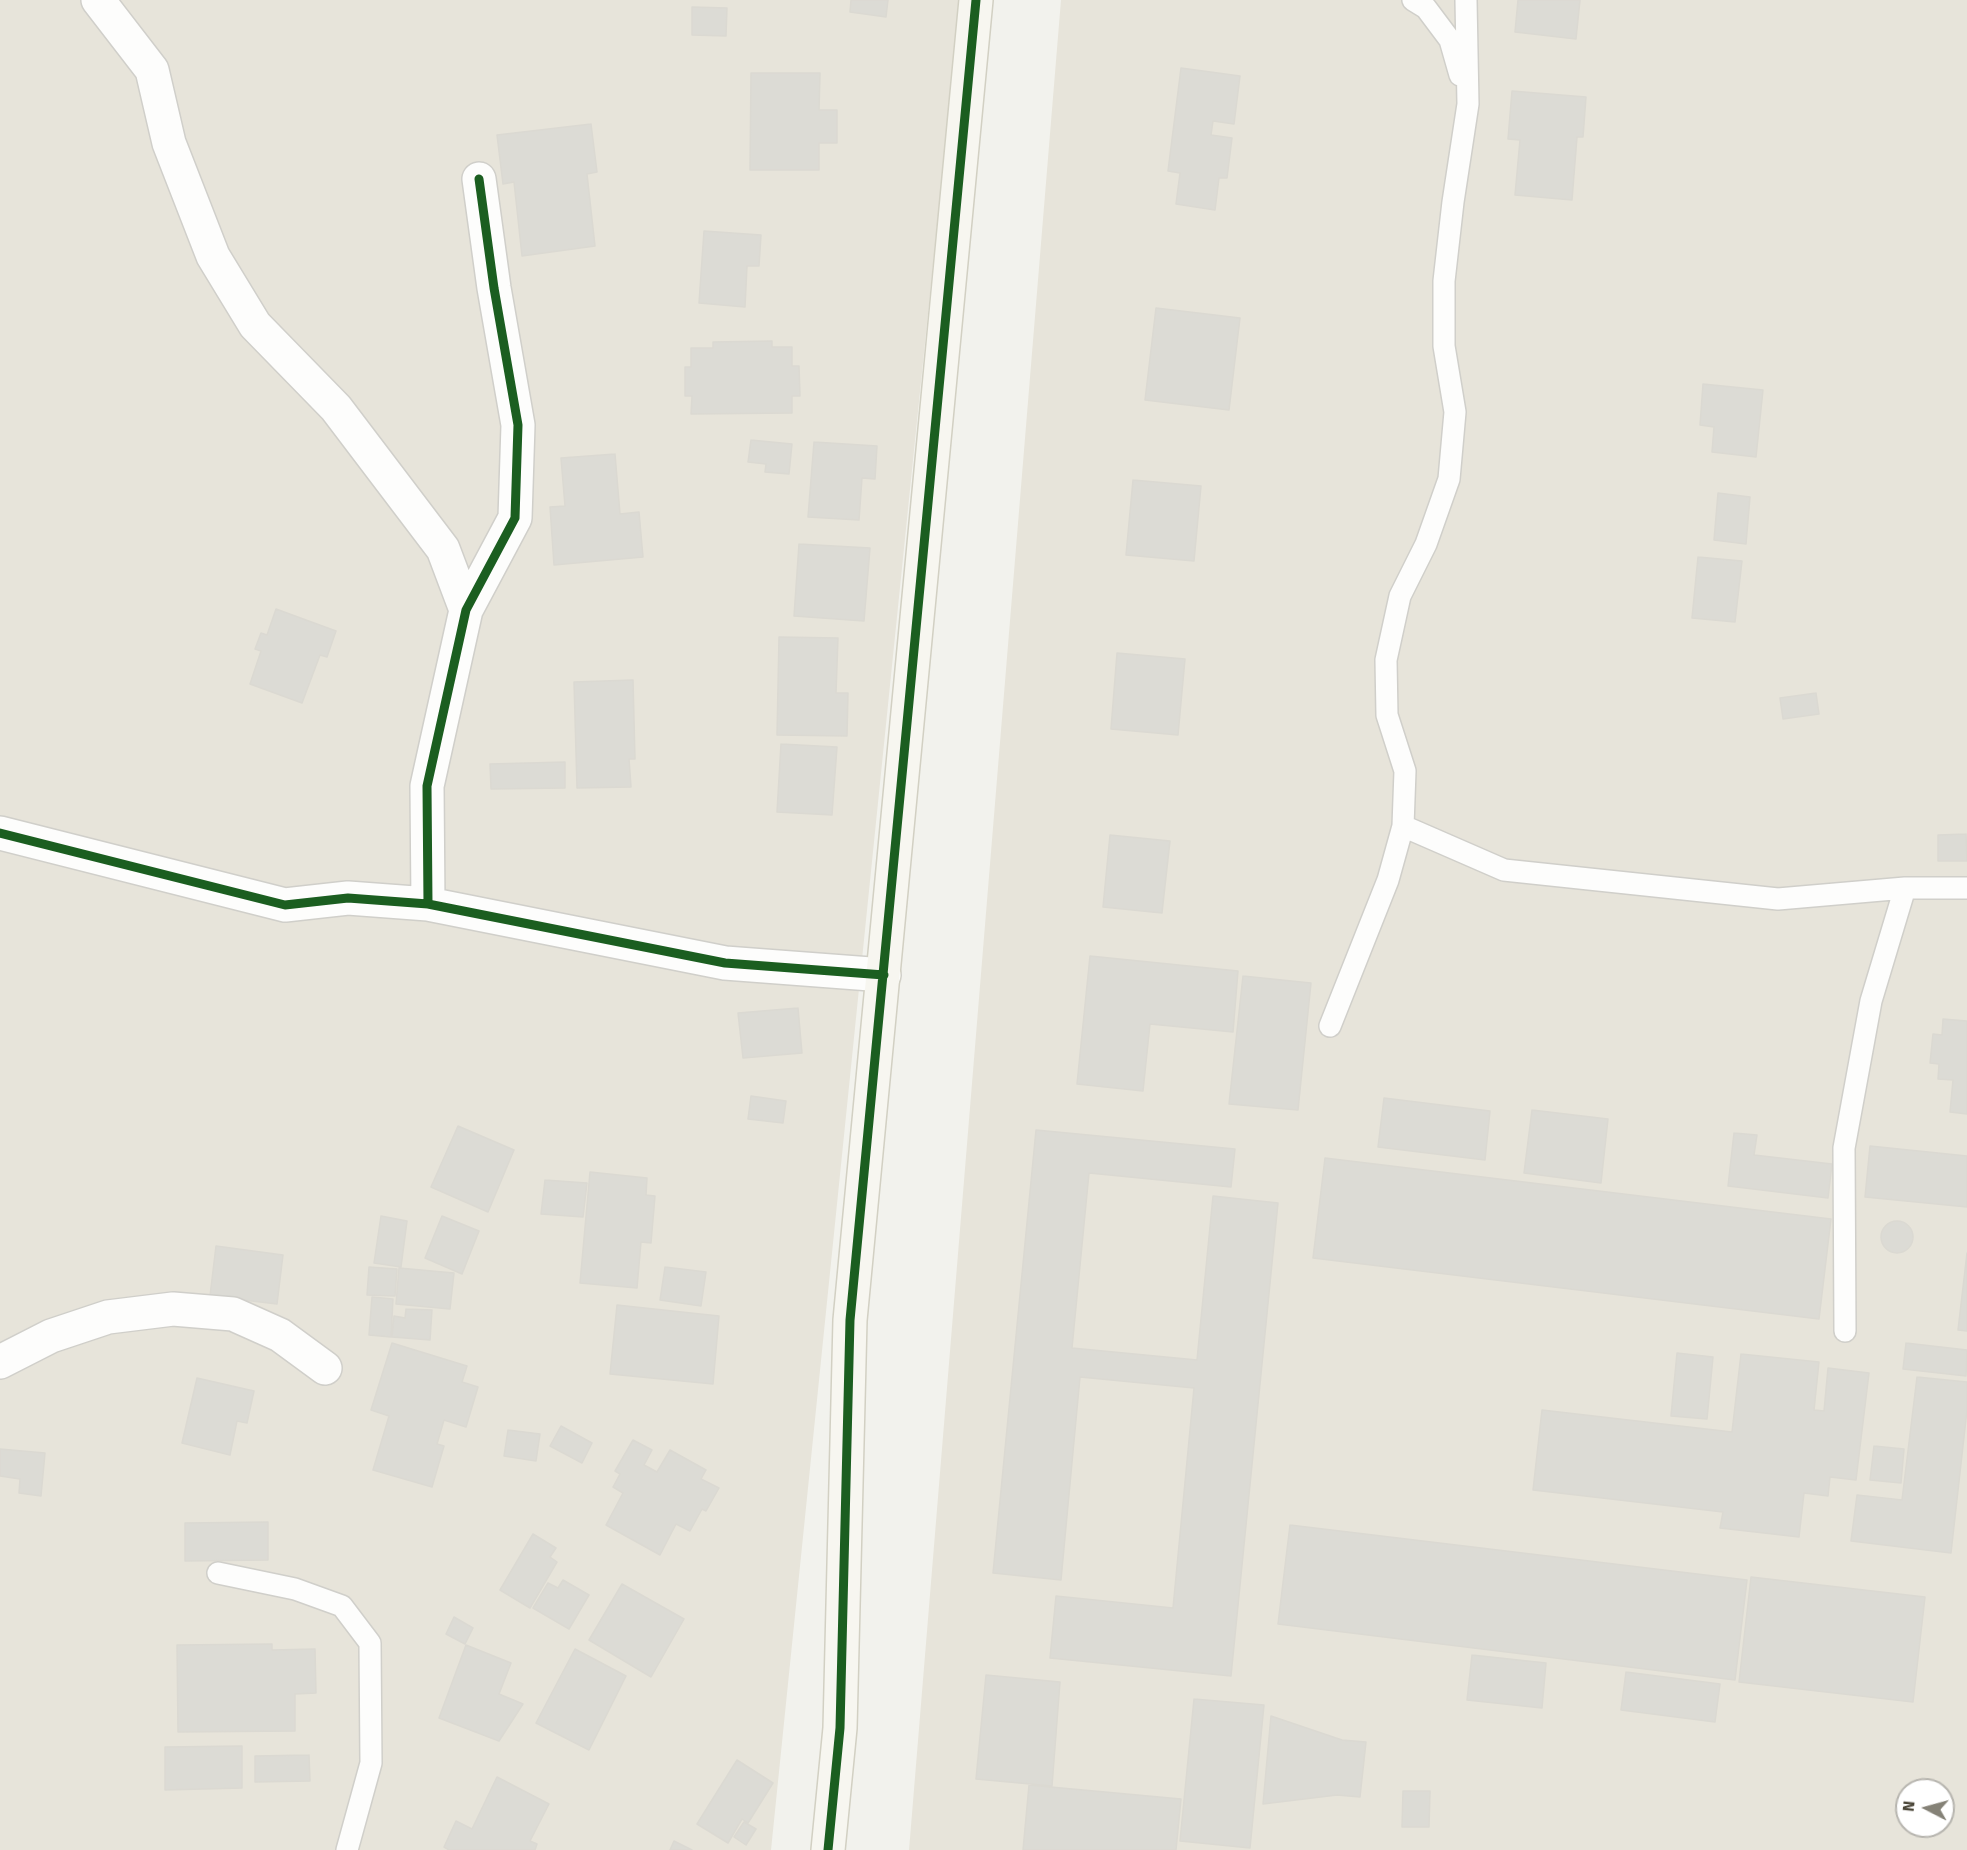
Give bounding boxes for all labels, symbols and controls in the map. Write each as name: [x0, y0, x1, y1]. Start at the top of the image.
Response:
north arrow: [1895, 1778, 1955, 1838]
text: N: [1899, 1800, 1919, 1813]

